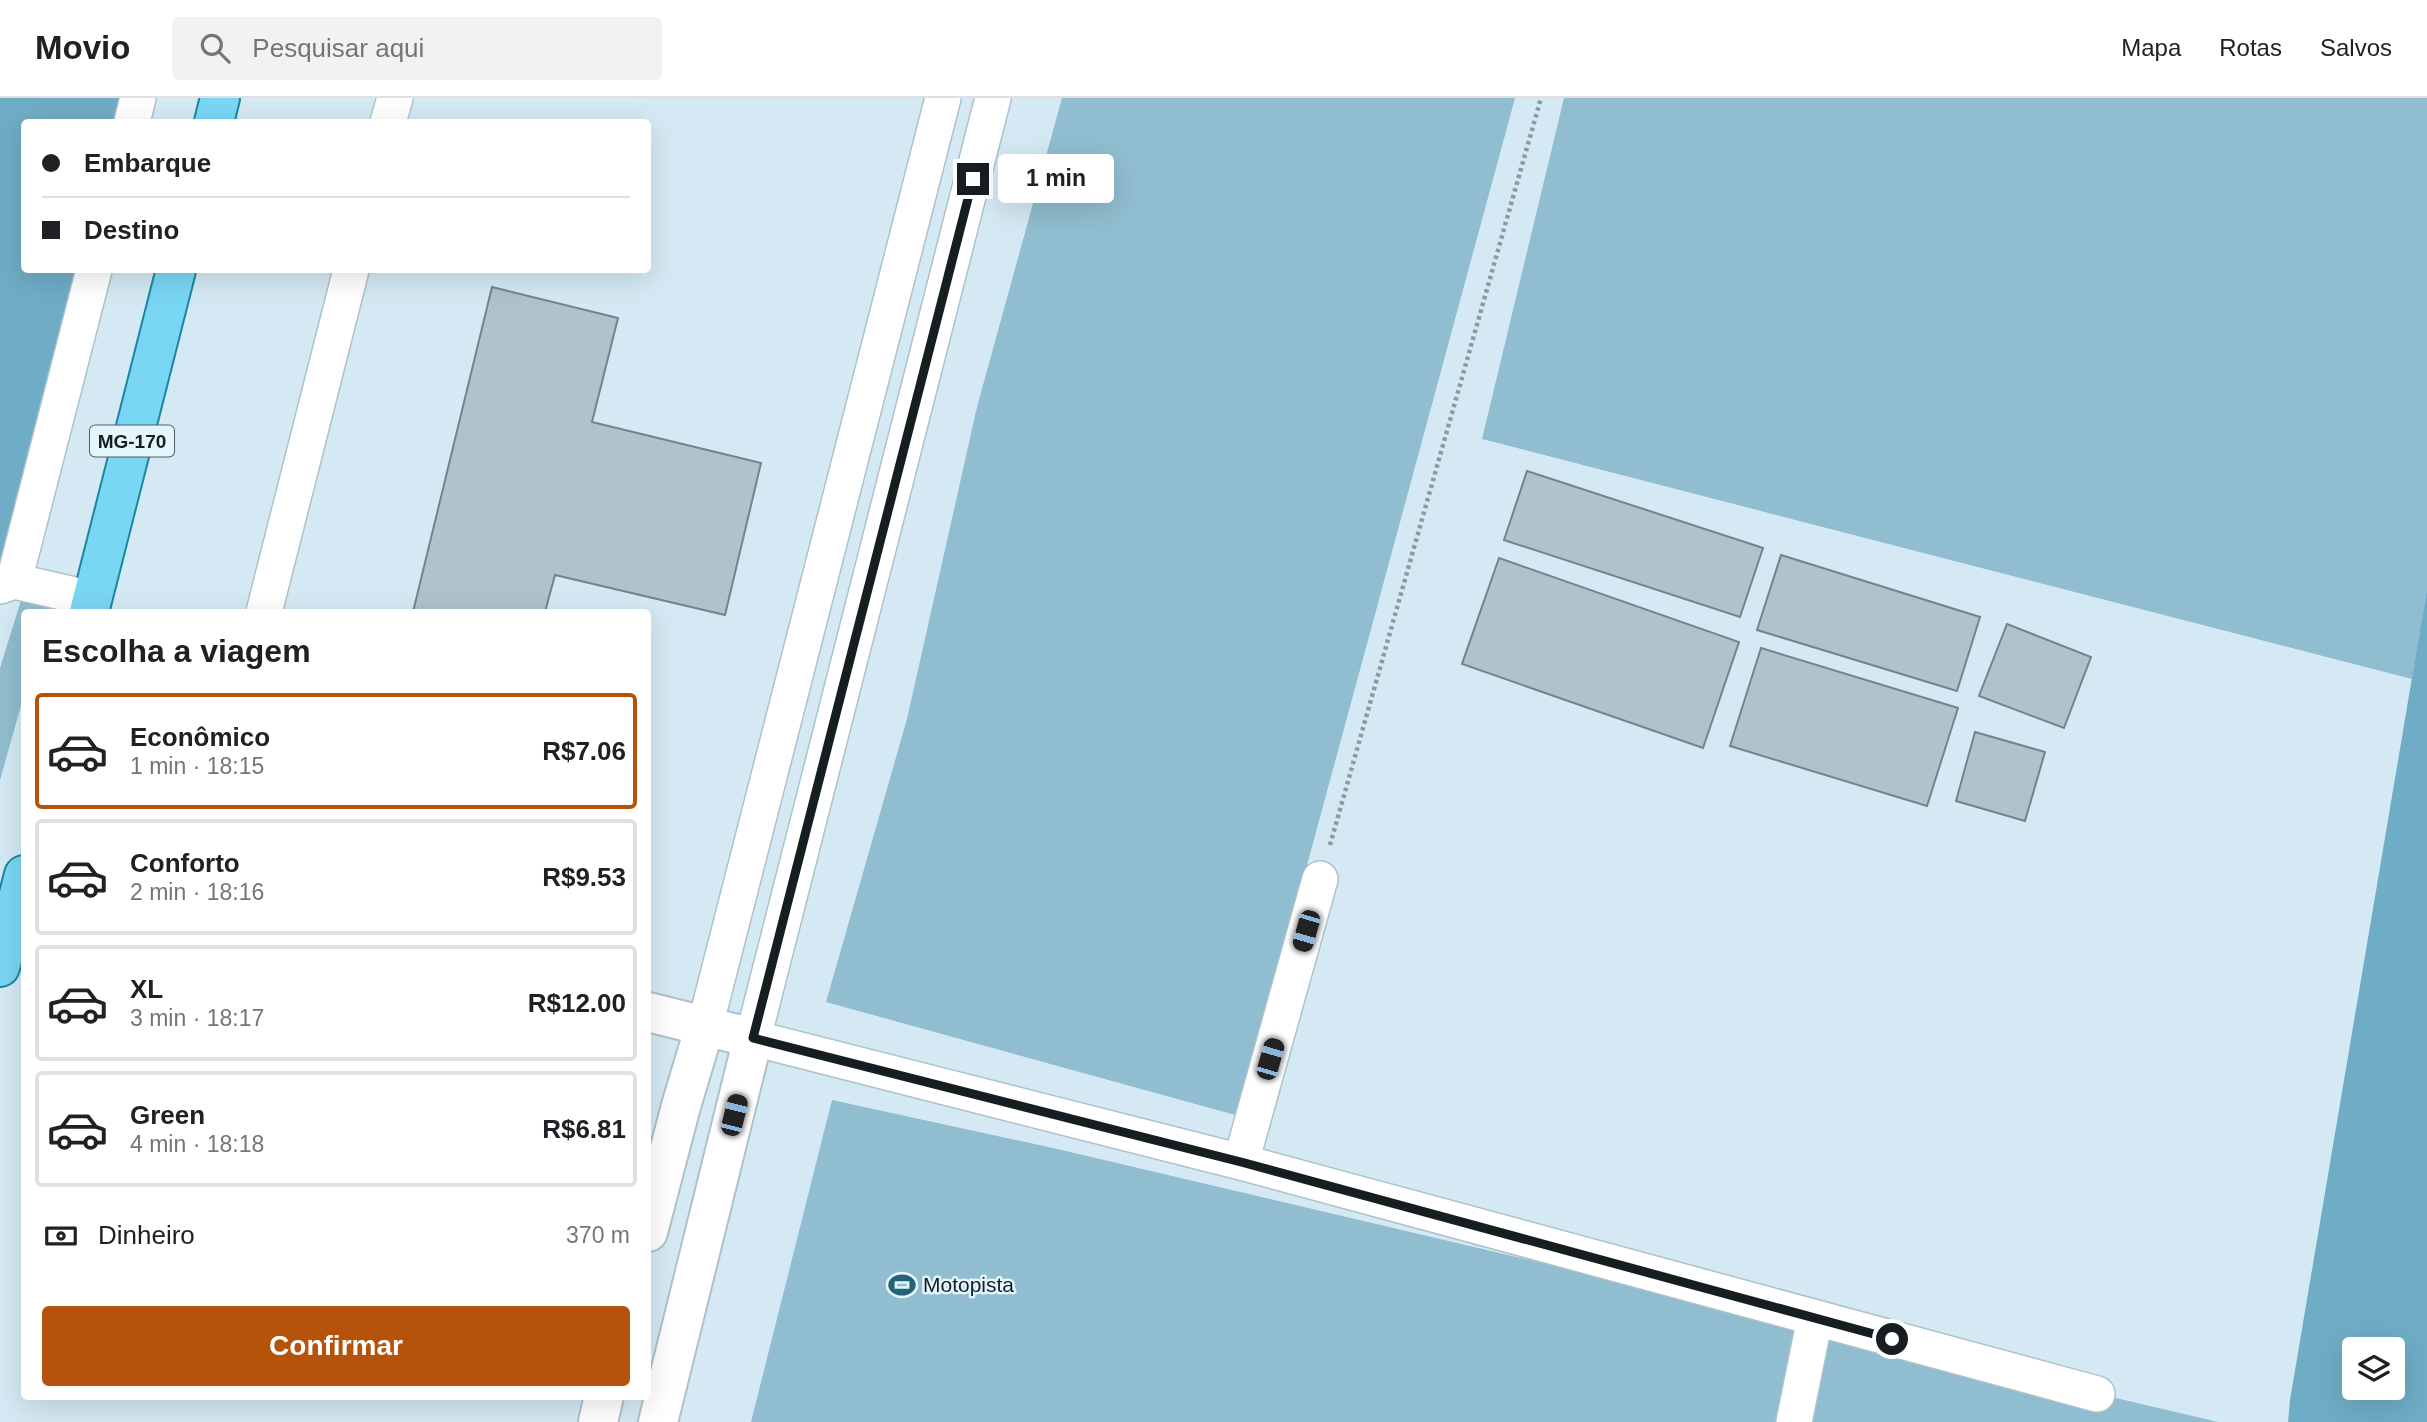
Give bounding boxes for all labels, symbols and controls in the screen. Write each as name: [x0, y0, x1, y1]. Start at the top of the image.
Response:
search box: [172, 17, 662, 80]
text: Movio: [35, 29, 130, 66]
icon: search: [196, 29, 234, 67]
text: Pesquisar aqui: [252, 33, 424, 63]
text: Mapa: [2121, 34, 2181, 61]
text: Rotas: [2219, 34, 2282, 61]
text: Salvos: [2320, 34, 2392, 61]
text: Embarque: [84, 148, 211, 178]
callout: 1 min: [998, 154, 1113, 204]
route end: [957, 163, 989, 195]
text: 1 min: [1026, 165, 1086, 191]
text: Destino: [84, 215, 179, 245]
road number: MG-170: [90, 426, 174, 456]
text: Escolha a viagem: [42, 633, 311, 669]
icon: car: [46, 720, 109, 783]
text: Econômico: [130, 722, 270, 752]
text: R$7.06: [542, 736, 626, 766]
text: 1 min · 18:15: [130, 753, 264, 779]
icon: car: [46, 846, 109, 909]
text: Conforto: [130, 848, 240, 878]
text: R$9.53: [542, 862, 626, 892]
text: 2 min · 18:16: [130, 879, 264, 905]
car: [1291, 908, 1322, 954]
icon: car: [46, 972, 109, 1035]
text: XL: [130, 974, 163, 1004]
text: R$12.00: [528, 988, 626, 1018]
text: 3 min · 18:17: [130, 1005, 264, 1031]
car: [1255, 1036, 1286, 1082]
car: [719, 1092, 750, 1138]
icon: car: [46, 1098, 109, 1161]
text: Green: [130, 1100, 205, 1130]
text: R$6.81: [542, 1114, 626, 1144]
text: 4 min · 18:18: [130, 1131, 264, 1157]
icon: cash: [42, 1217, 80, 1255]
text: Dinheiro: [98, 1220, 195, 1250]
text: 370 m: [566, 1222, 630, 1248]
sports icon: Motopista: [887, 1270, 917, 1300]
place label: Motopista: [923, 1273, 1014, 1296]
button: Confirmar: [42, 1306, 630, 1386]
route start: [1876, 1323, 1908, 1355]
map controls: [2342, 1337, 2405, 1400]
button: layers: [2342, 1337, 2405, 1400]

